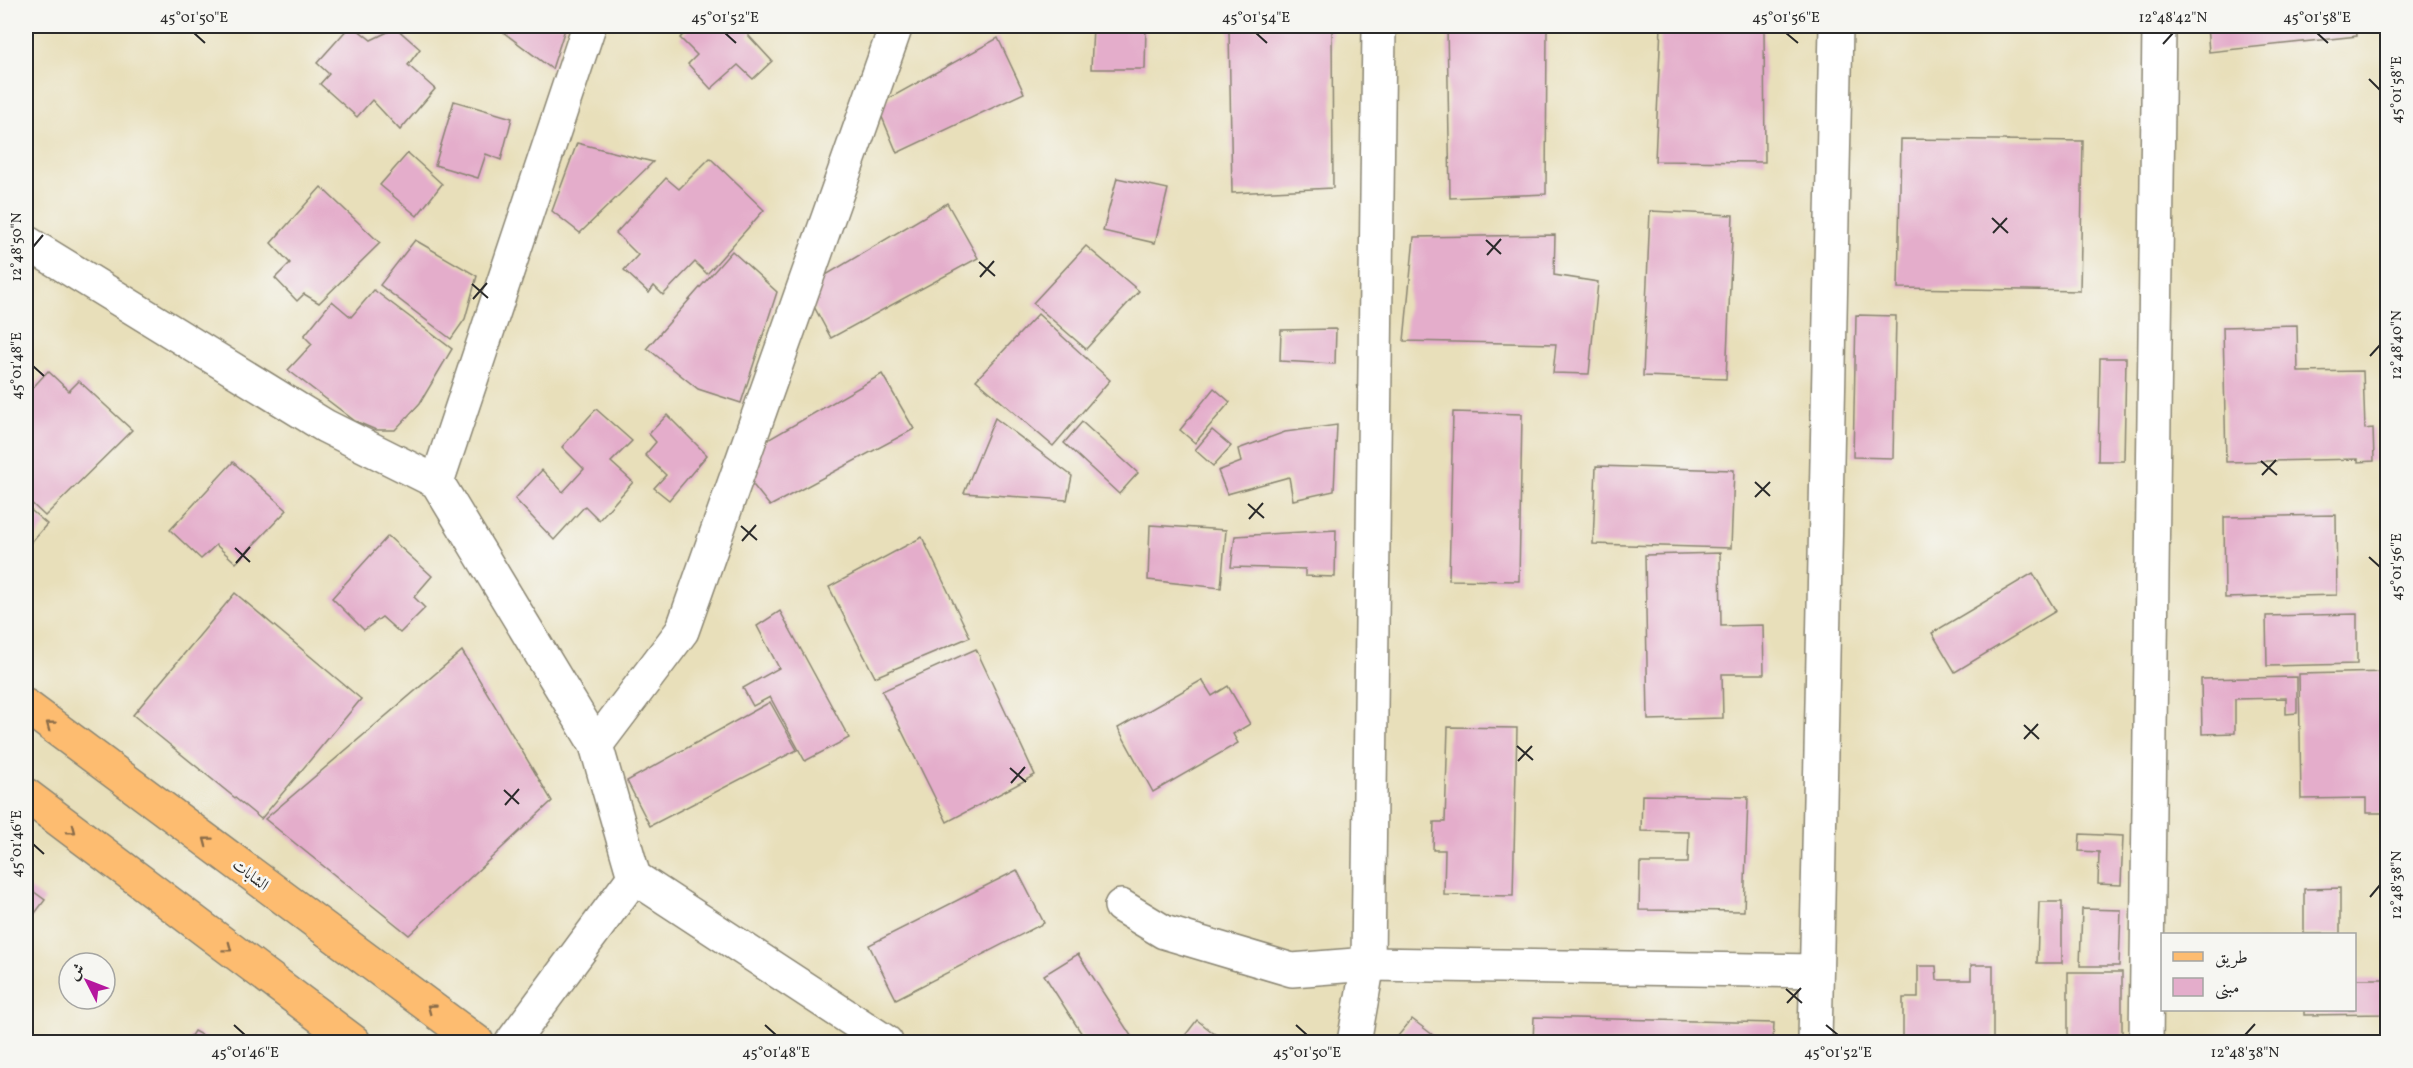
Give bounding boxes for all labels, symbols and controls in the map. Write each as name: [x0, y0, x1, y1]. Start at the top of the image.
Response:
text: 45°01'50"E: [160, 8, 228, 29]
text: 45°01'52"E: [691, 8, 759, 29]
text: 45°01'54"E: [1222, 8, 1290, 29]
text: 45°01'56"E: [1752, 8, 1820, 29]
text: 12°48'42"N: [2138, 8, 2208, 29]
text: 45°01'58"E: [2283, 8, 2351, 29]
text: 45°01'58"E: [2387, 56, 2408, 124]
text: 12°48'50"N: [7, 212, 28, 282]
text: 12°48'40"N: [2387, 310, 2408, 380]
text: 45°01'48"E: [7, 332, 28, 400]
text: 45°01'56"E: [2387, 533, 2408, 601]
one-way arrow: [46, 721, 57, 732]
text: 45°01'46"E: [7, 810, 28, 878]
one-way arrow: [66, 823, 77, 834]
one-way arrow: [202, 837, 213, 848]
text: 12°48'38"N: [2387, 851, 2408, 919]
street label: الشابات: [227, 855, 273, 897]
legend: [2161, 933, 2356, 1011]
one-way arrow: [221, 940, 232, 951]
text: طريق: [2215, 946, 2248, 971]
north arrow: [57, 951, 117, 1011]
text: ش: [64, 959, 91, 986]
text: مبنى: [2215, 976, 2240, 1001]
one-way arrow: [426, 1004, 437, 1015]
text: 45°01'46"E: [211, 1043, 279, 1064]
text: 45°01'48"E: [742, 1043, 810, 1064]
text: 45°01'50"E: [1273, 1043, 1341, 1064]
text: 45°01'52"E: [1804, 1043, 1872, 1064]
text: 12°48'38"N: [2211, 1043, 2279, 1064]

